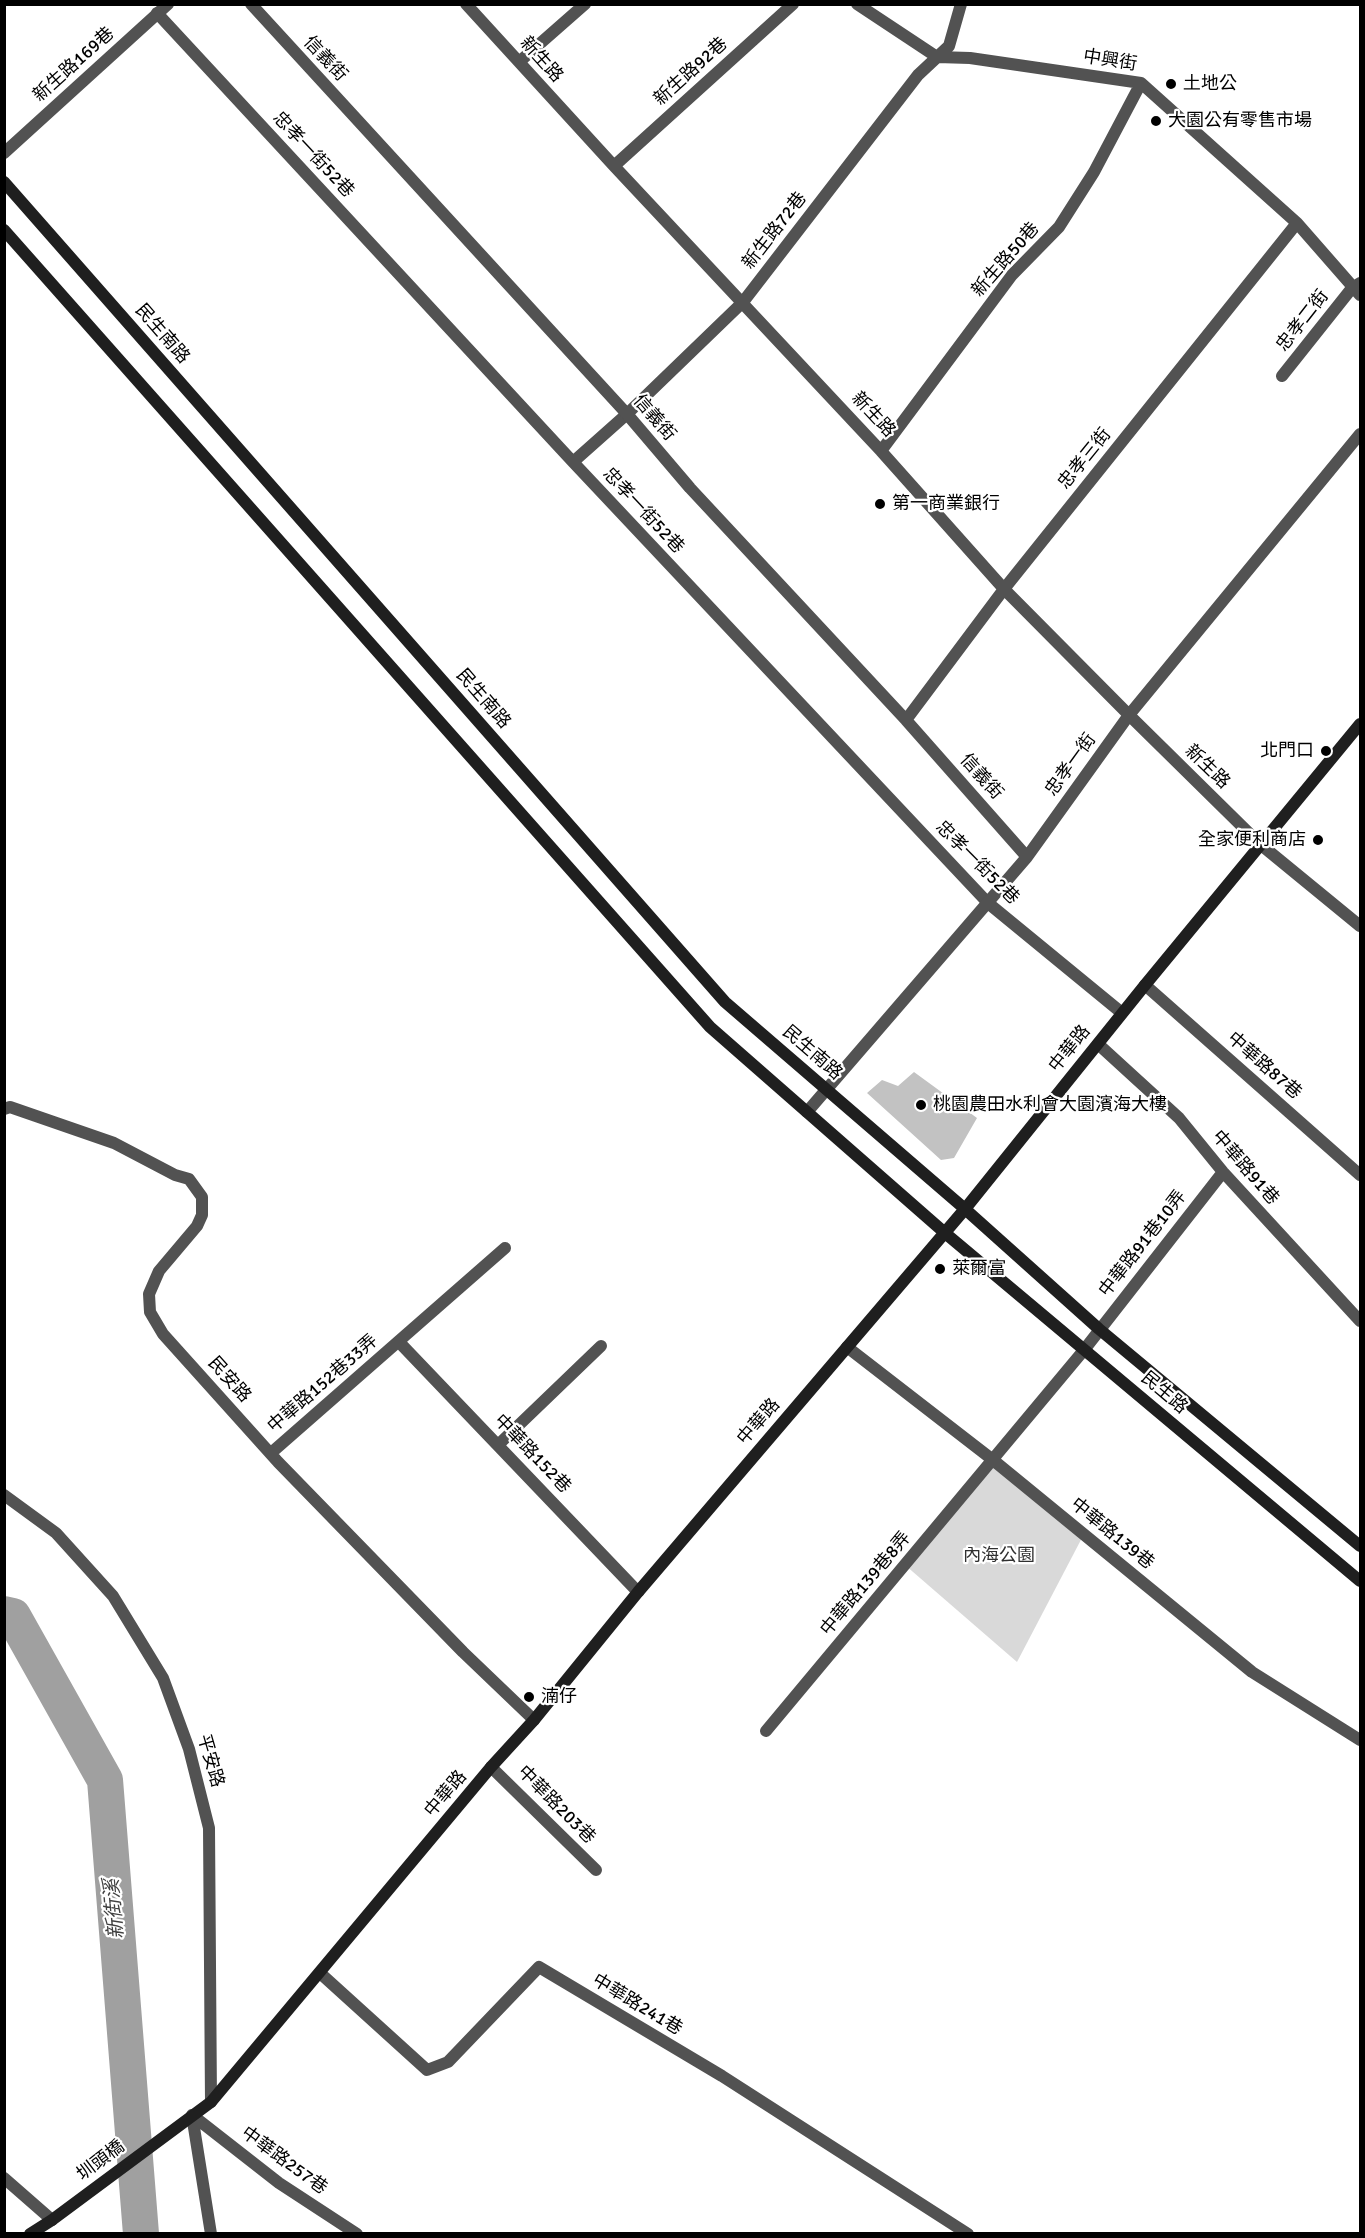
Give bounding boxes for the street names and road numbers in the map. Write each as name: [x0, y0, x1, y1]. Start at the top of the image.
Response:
street label: 新生路169巷: [29, 23, 119, 107]
street label: 信義街: [299, 32, 351, 86]
street label: 新生路: [515, 33, 567, 87]
street label: 新生路92巷: [650, 33, 732, 111]
street label: 中興街: [1082, 46, 1138, 76]
street label: 忠孝一街52巷: [268, 108, 358, 202]
street label: 新生路72巷: [738, 188, 812, 274]
street label: 新生路50巷: [968, 218, 1044, 302]
street label: 忠孝二街: [1272, 286, 1334, 356]
street label: 民生南路: [130, 300, 194, 368]
street label: 新生路: [847, 388, 899, 442]
street label: 信義街: [628, 391, 680, 445]
street label: 忠孝三街: [1054, 424, 1116, 494]
street label: 忠孝一街52巷: [598, 464, 688, 558]
street label: 民生南路: [451, 665, 515, 733]
street label: 忠孝一街: [1041, 730, 1101, 800]
street label: 新生路: [1180, 740, 1234, 794]
street label: 信義街: [955, 750, 1007, 804]
street label: 忠孝一街52巷: [931, 817, 1023, 909]
street label: 民生南路: [778, 1021, 846, 1085]
street label: 中華路: [1045, 1021, 1095, 1077]
street label: 中華路87巷: [1222, 1028, 1306, 1104]
street label: 中華路91巷: [1207, 1126, 1283, 1210]
street label: 中華路91巷10弄: [1095, 1187, 1191, 1301]
street label: 中華路152巷33弄: [264, 1330, 382, 1438]
street label: 民安路: [203, 1353, 255, 1407]
street label: 民生路: [1136, 1367, 1192, 1419]
street label: 中華路: [733, 1395, 785, 1449]
street label: 中華路152巷: [489, 1410, 575, 1498]
street label: 中華路139巷: [1066, 1494, 1158, 1574]
street label: 中華路139巷8弄: [816, 1528, 916, 1640]
street label: 平安路: [192, 1732, 228, 1790]
street label: 中華路203巷: [513, 1762, 599, 1848]
street label: 中華路: [420, 1766, 472, 1822]
street label: 中華路241巷: [588, 1970, 686, 2040]
street label: 中華路257巷: [237, 2123, 331, 2199]
street label: 圳頭橋: [73, 2136, 129, 2186]

